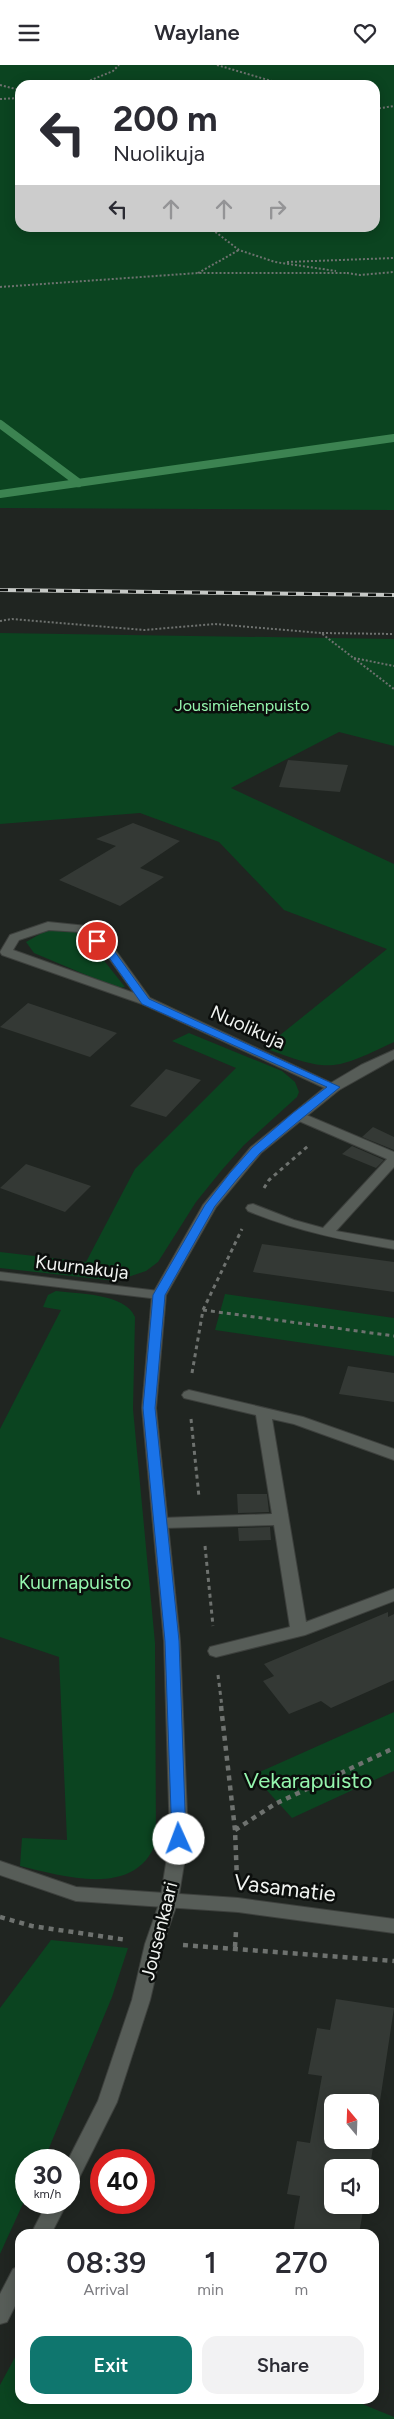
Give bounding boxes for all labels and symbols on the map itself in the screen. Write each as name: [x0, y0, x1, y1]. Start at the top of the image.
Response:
park label: Jousimiehenpuisto: [174, 696, 310, 715]
pin: [76, 920, 118, 962]
street label: Nuolikuja: [207, 1000, 289, 1054]
street label: Kuurnakuja: [34, 1250, 130, 1284]
park label: Kuurnapuisto: [19, 1571, 131, 1594]
park label: Vekarapuisto: [244, 1767, 372, 1794]
position arrow: [152, 1812, 204, 1864]
street label: Vasamatie: [233, 1868, 337, 1908]
street label: Jousenkaari: [136, 1879, 182, 1983]
north arrow: [324, 2094, 379, 2149]
speed limit sign: 40: [90, 2149, 155, 2214]

